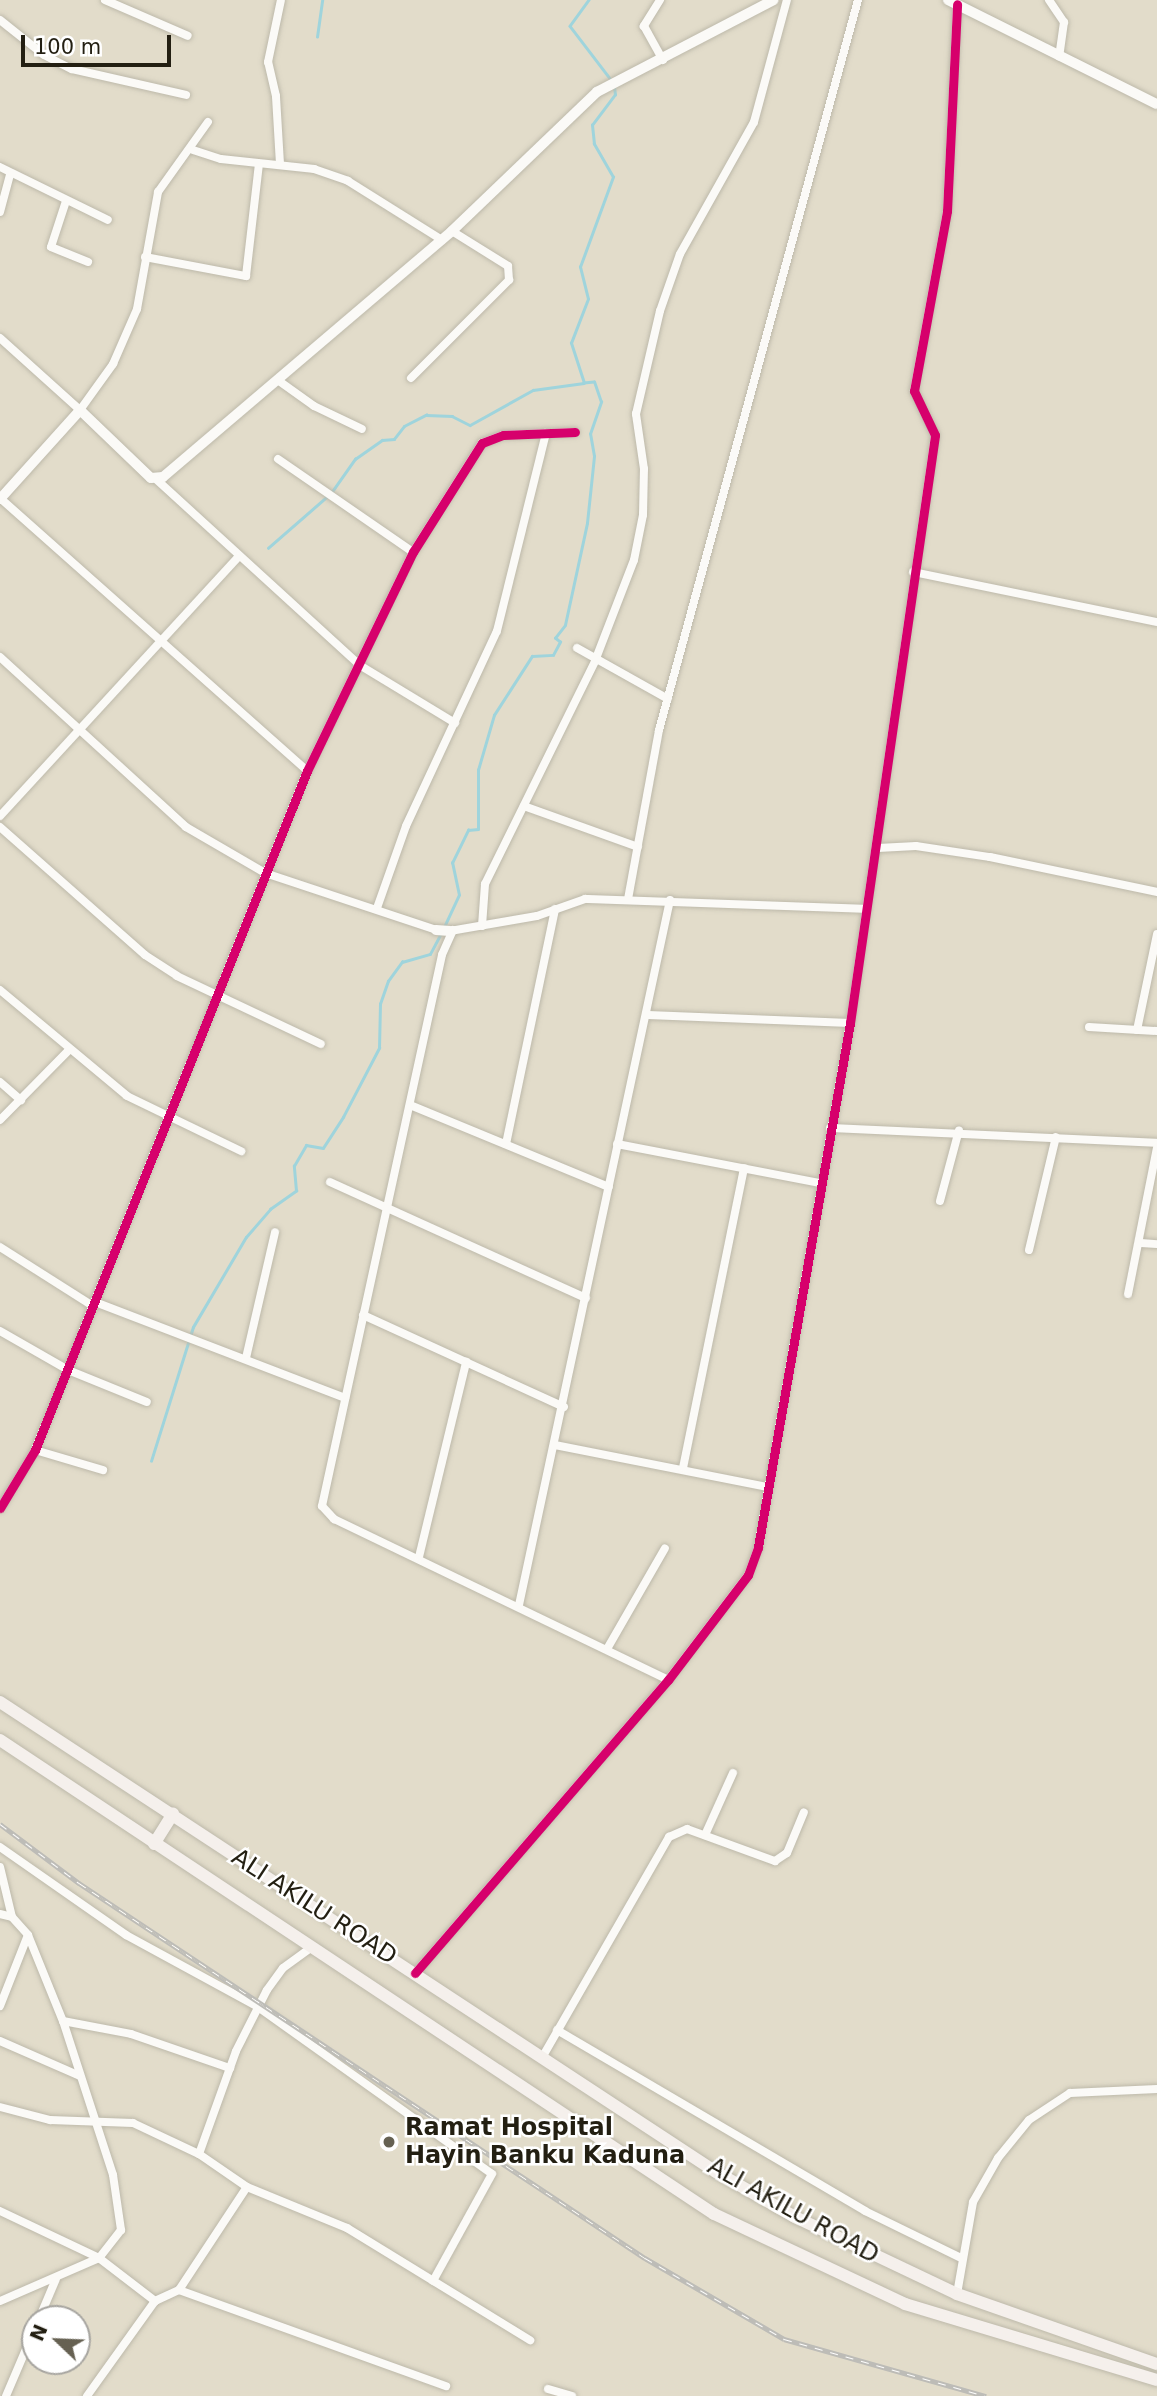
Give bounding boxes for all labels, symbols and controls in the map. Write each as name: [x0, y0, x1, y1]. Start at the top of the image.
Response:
scale bar: [24, 21, 175, 65]
text: 100 m: [34, 35, 101, 59]
street label: ALI AKILU ROAD: [226, 1843, 402, 1971]
place label: Ramat Hospital Hayin Banku Kaduna: [405, 2114, 685, 2170]
marker: Ramat Hospital Hayin Banku Kaduna: [379, 2132, 399, 2152]
street label: ALI AKILU ROAD: [702, 2152, 884, 2270]
north arrow: [21, 2305, 91, 2375]
text: N: [25, 2321, 52, 2344]

